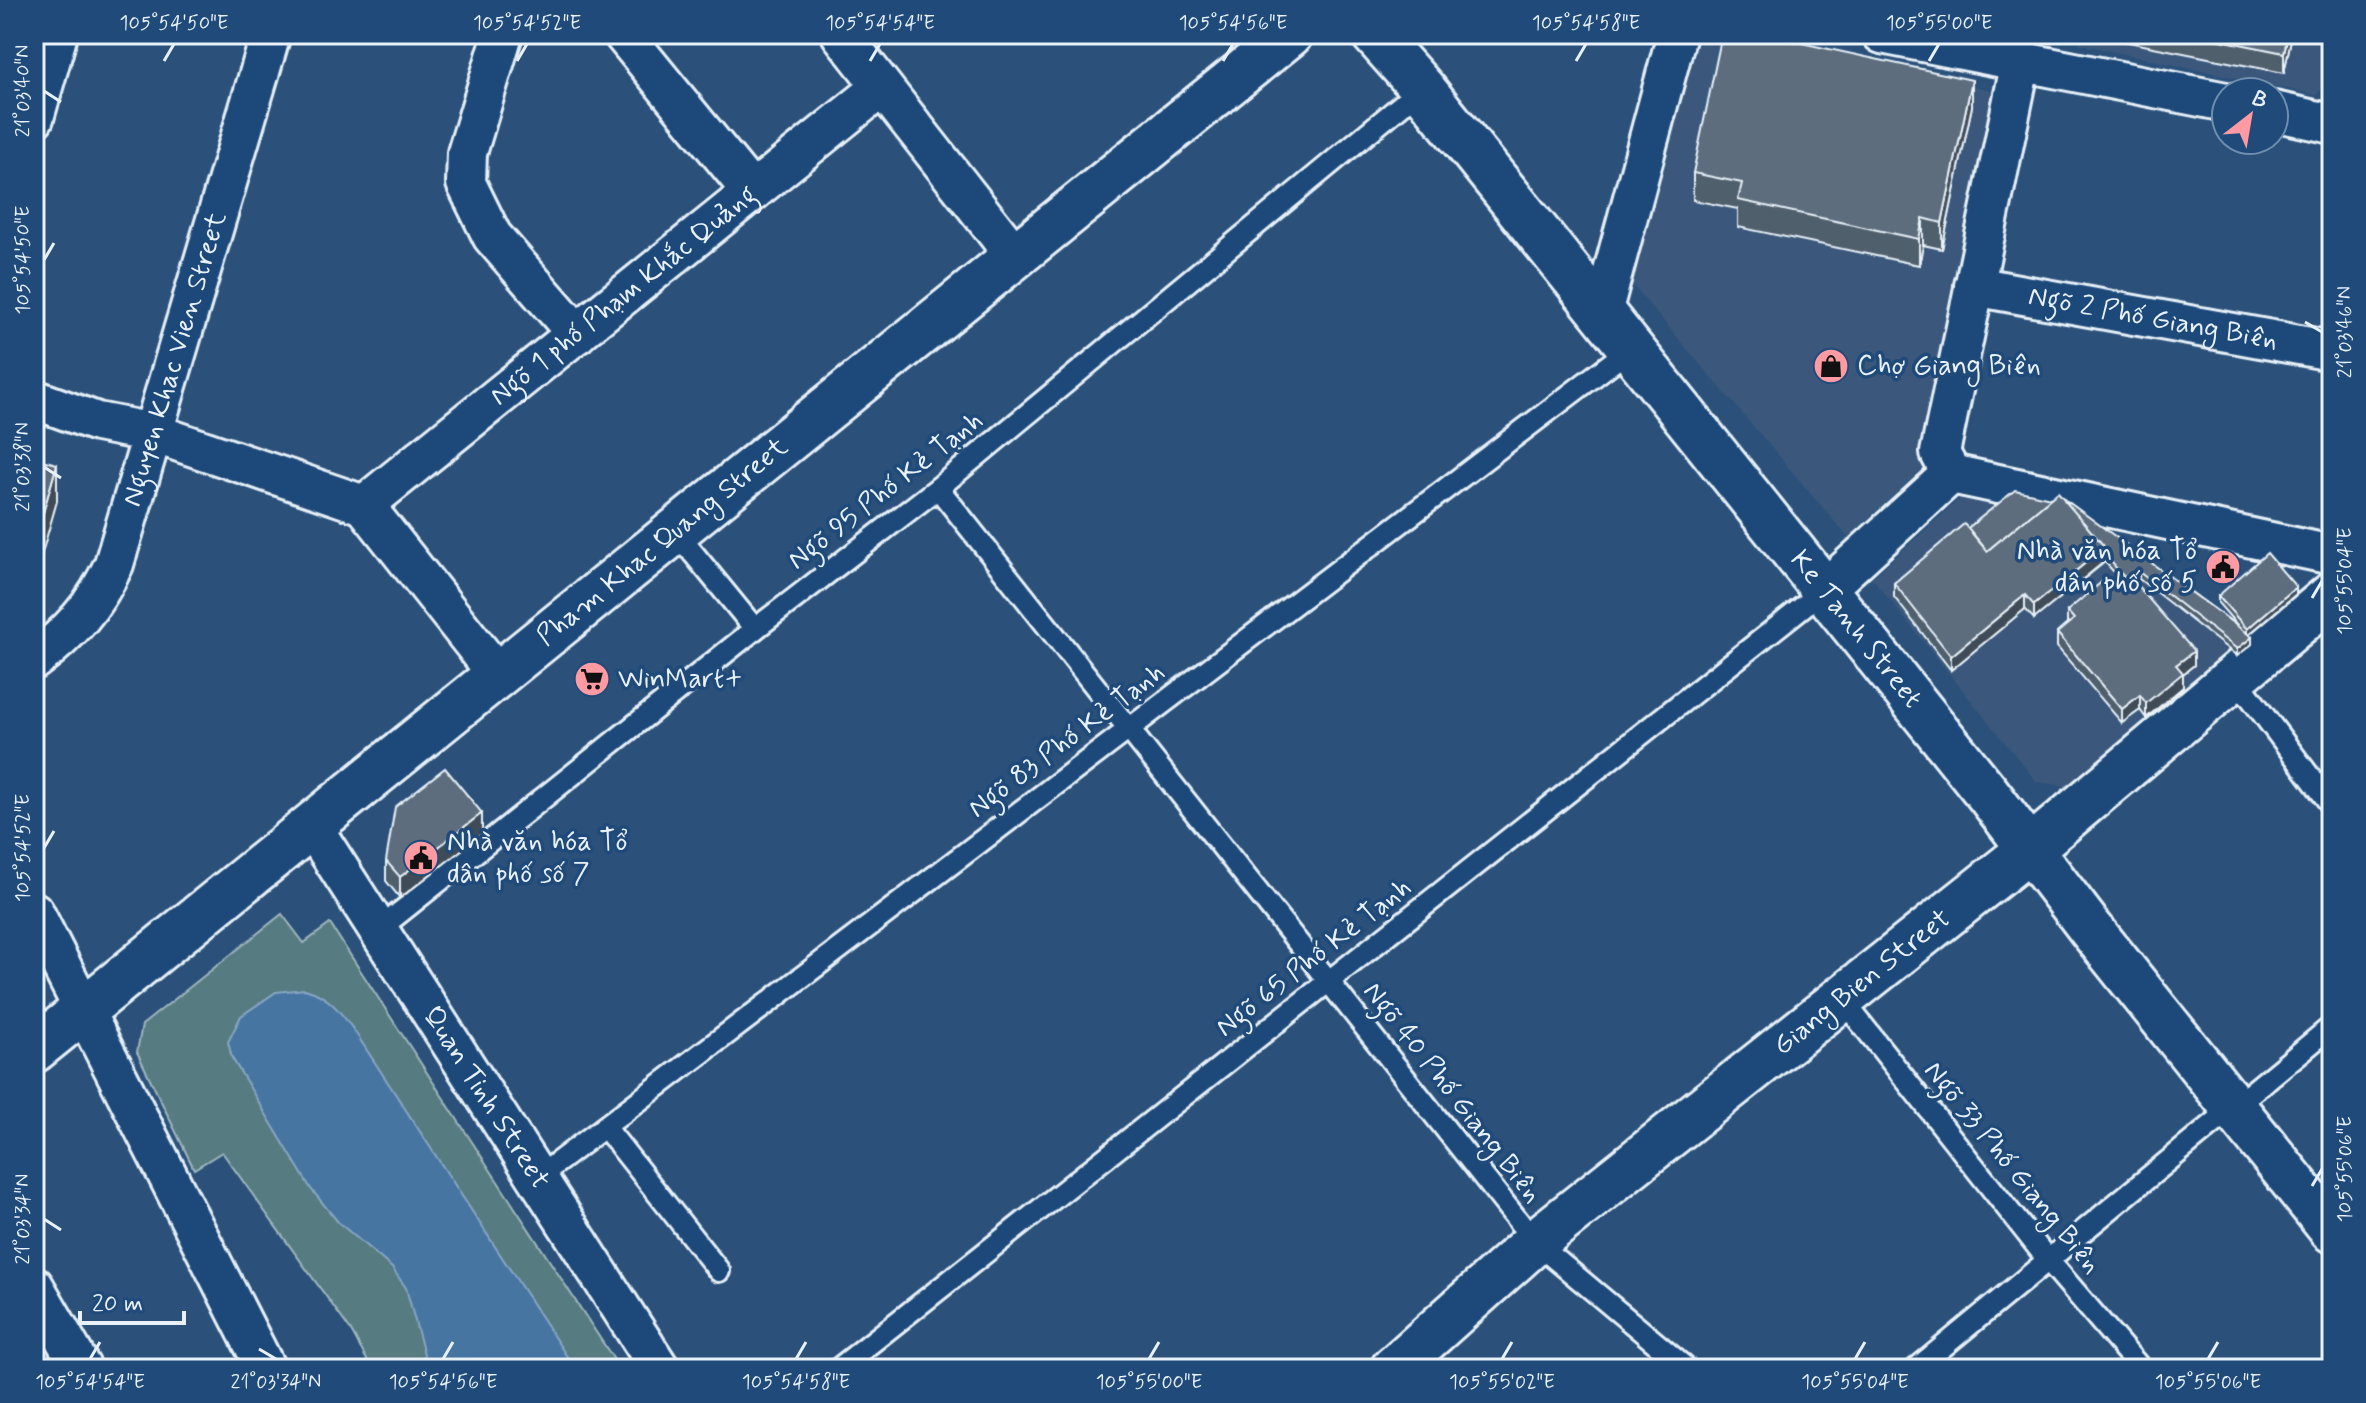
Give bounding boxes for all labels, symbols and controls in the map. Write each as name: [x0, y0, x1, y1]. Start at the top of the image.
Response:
text: 105°54'50"E: [119, 10, 229, 37]
text: 105°54'52"E: [473, 10, 581, 37]
text: 105°54'54"E: [825, 10, 935, 37]
text: 105°54'56"E: [1179, 10, 1287, 37]
text: 105°54'58"E: [1532, 10, 1640, 37]
text: 105°55'00"E: [1886, 10, 1992, 37]
text: 21°03'40"N: [10, 45, 37, 137]
north arrow: [2210, 76, 2290, 156]
text: B: [2246, 85, 2273, 116]
street label: Ngõ 1 phố Phạm Khắc Quảng: [482, 177, 767, 414]
text: 105°54'50"E: [10, 205, 37, 315]
street label: Nguyen Khac Vien Street: [114, 207, 236, 511]
street label: Ngõ 2 Phố Giang Biên: [2025, 278, 2281, 359]
text: 21°03'46"N: [2332, 286, 2359, 378]
shop icon: Chợ Giang Biên: [1812, 347, 1850, 385]
place label: Chợ Giang Biên: [1857, 348, 2041, 387]
street label: Ngõ 95 Phố Kẻ Tạnh: [781, 403, 993, 581]
text: 21°03'38"N: [10, 422, 37, 512]
street label: Pham Khac Quang Street: [529, 429, 796, 655]
text: 105°55'04"E: [2332, 527, 2359, 635]
place label: Nhà văn hóa Tổ dân phố số 5: [2017, 533, 2197, 602]
street label: Ke Tanh Street: [1781, 543, 1931, 716]
public building icon: Nhà văn hóa Tổ dân phố số 5: [2204, 548, 2242, 586]
street label: Ngõ 83 Phố Kẻ Tạnh: [961, 655, 1175, 830]
supermarket icon: WinMart+: [573, 660, 611, 698]
place label: WinMart+: [618, 661, 743, 698]
text: 105°54'52"E: [10, 794, 37, 902]
place label: Nhà văn hóa Tổ dân phố số 7: [447, 824, 627, 893]
public building icon: Nhà văn hóa Tổ dân phố số 7: [402, 839, 440, 877]
street label: Ngõ 65 Phố Kẻ Tạnh: [1208, 870, 1421, 1049]
street label: Giang Bien Street: [1766, 900, 1958, 1064]
street label: Ngõ 40 Phố Giang Biên: [1352, 975, 1550, 1213]
street label: Quan Tinh Street: [414, 999, 558, 1196]
street label: Ngõ 33 Phố Giang Biên: [1912, 1054, 2109, 1284]
text: 105°55'06"E: [2332, 1116, 2359, 1222]
text: 21°03'34"N: [10, 1174, 37, 1264]
scale bar: [80, 1275, 184, 1325]
text: 20 m: [92, 1289, 143, 1320]
text: 105°54'54"E: [35, 1369, 145, 1396]
text: 21°03'34"N: [231, 1369, 321, 1396]
text: 105°54'56"E: [389, 1369, 497, 1396]
text: 105°54'58"E: [742, 1369, 850, 1396]
text: 105°55'00"E: [1096, 1369, 1202, 1396]
text: 105°55'02"E: [1449, 1369, 1555, 1396]
text: 105°55'04"E: [1801, 1369, 1909, 1396]
text: 105°55'06"E: [2155, 1369, 2261, 1396]

